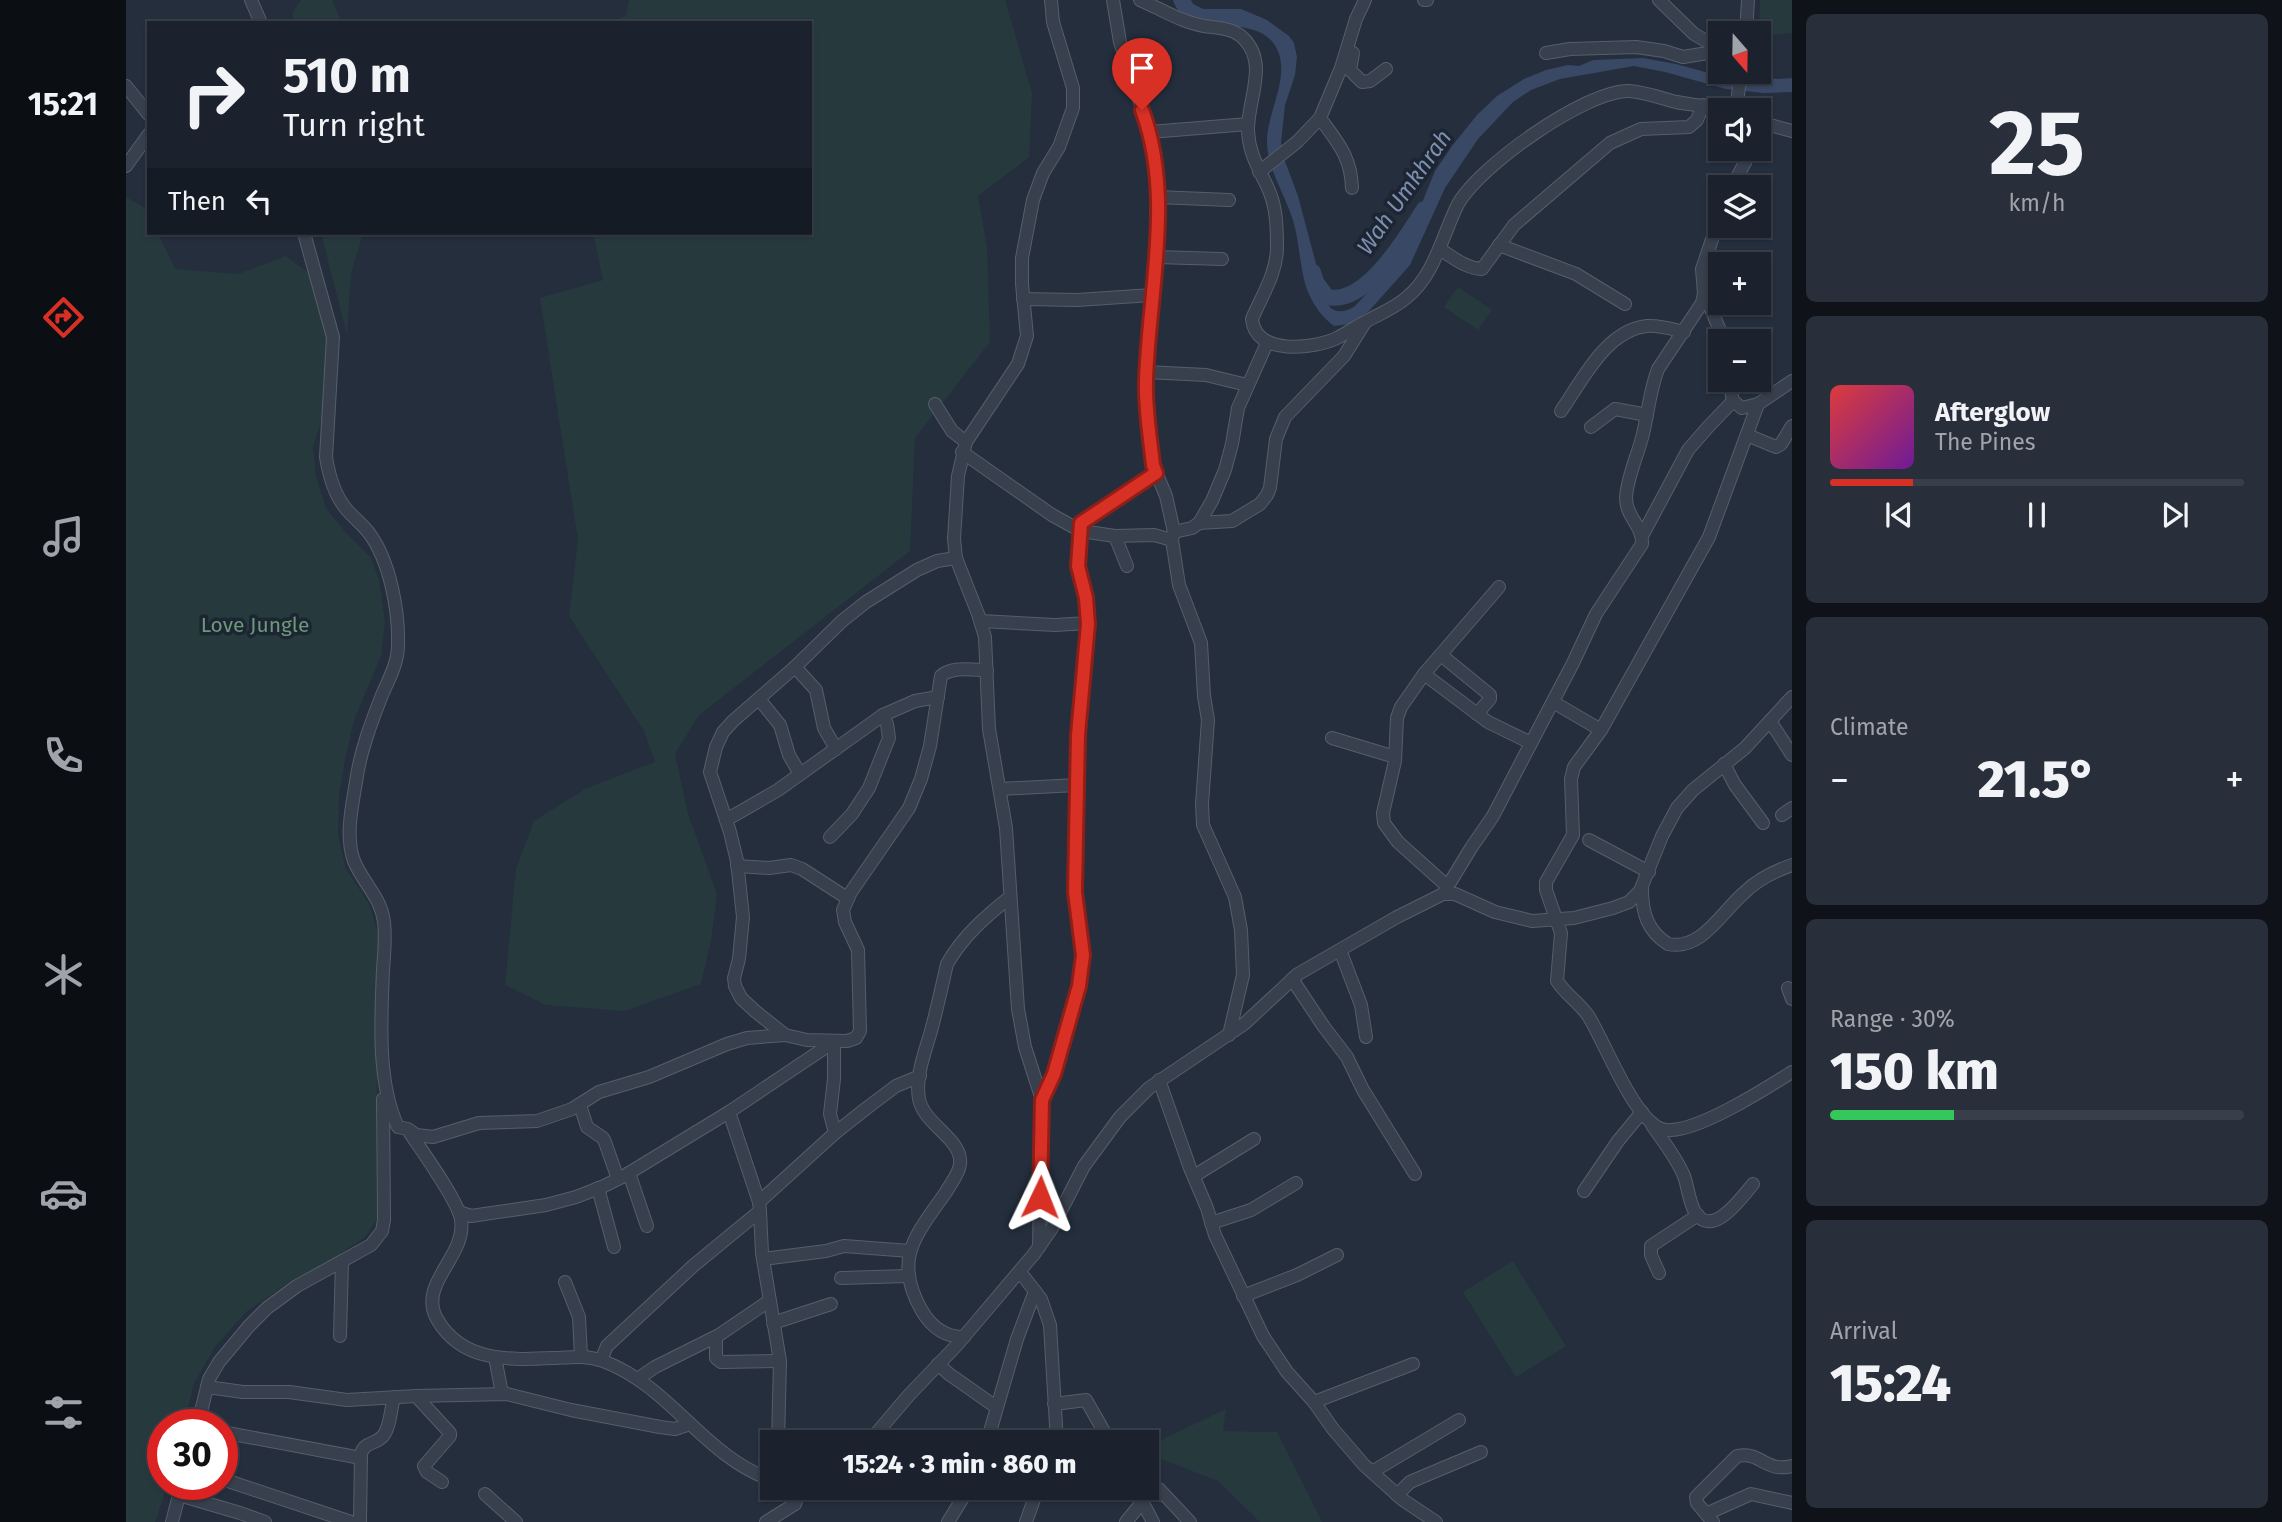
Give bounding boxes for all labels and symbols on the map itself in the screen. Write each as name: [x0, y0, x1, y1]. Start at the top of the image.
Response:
north arrow: [1708, 21, 1771, 84]
pin: [1112, 38, 1172, 110]
water label: Wah Umkhrah: [1351, 124, 1457, 260]
park label: Love Jungle: [201, 612, 309, 638]
position arrow: [1003, 1160, 1077, 1234]
speed limit sign: 30: [147, 1409, 238, 1500]

